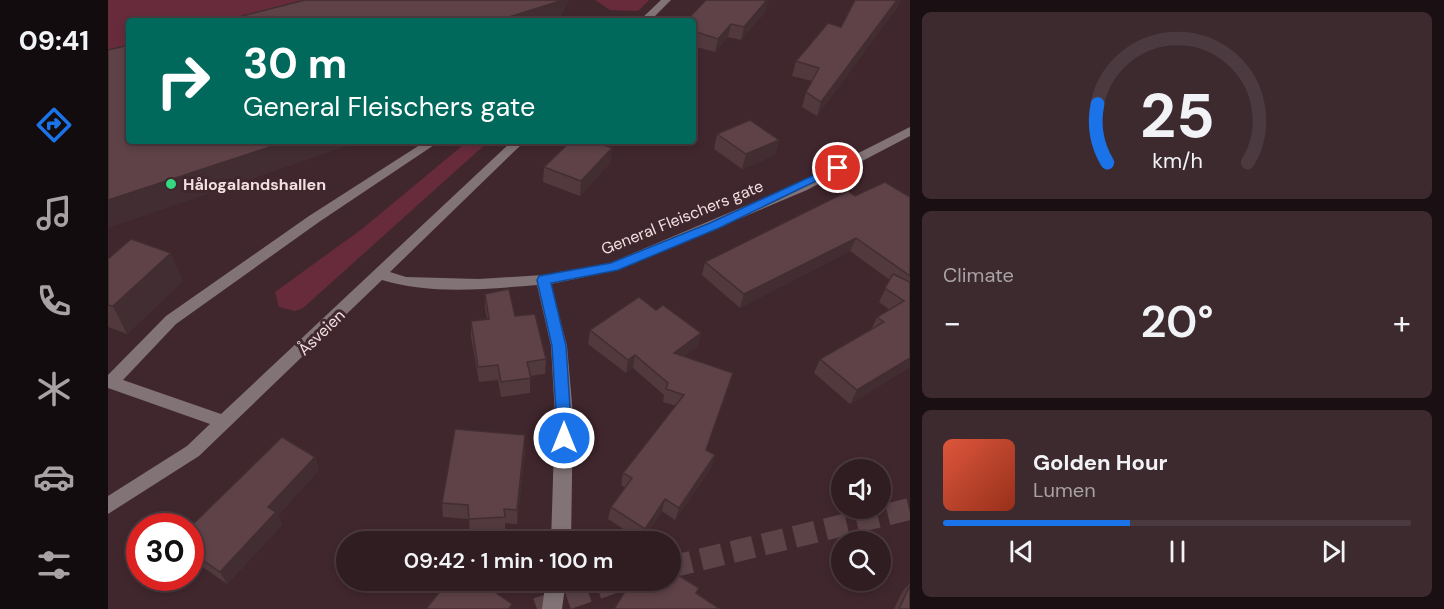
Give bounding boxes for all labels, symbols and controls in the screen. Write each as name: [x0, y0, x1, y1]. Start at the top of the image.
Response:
text: 09:41: [19, 23, 89, 58]
text: 30 m: [243, 36, 347, 91]
icon: right: [144, 42, 222, 120]
text: 25: [1140, 75, 1214, 156]
text: General Fleischers gate: [243, 89, 535, 124]
icon: directions: [33, 104, 75, 146]
pin: [812, 142, 863, 193]
text: km/h: [1152, 147, 1202, 175]
icon: arrive: [821, 151, 854, 184]
place label: Hålogalandshallen: [183, 174, 326, 195]
street label: General Fleischers gate: [598, 175, 766, 260]
marker: Hålogalandshallen: [164, 177, 178, 191]
icon: music: [33, 192, 75, 234]
text: Climate: [943, 262, 1014, 288]
icon: phone: [33, 280, 75, 322]
text: 20°: [1140, 292, 1214, 351]
text: −: [943, 301, 961, 344]
text: +: [1393, 301, 1411, 344]
street label: Åsveien: [293, 305, 349, 360]
icon: climate: [33, 368, 75, 410]
position arrow: [532, 406, 596, 470]
text: Golden Hour: [1033, 448, 1168, 477]
icon: car: [33, 456, 75, 498]
map controls: [831, 459, 891, 591]
button: sound: [831, 459, 891, 519]
text: Lumen: [1033, 477, 1096, 503]
speed limit sign: 30: [126, 513, 204, 591]
button: search: [831, 531, 891, 591]
icon: previous: [1005, 535, 1038, 568]
icon: pause: [1161, 535, 1194, 568]
icon: next: [1317, 535, 1350, 568]
icon: filters: [33, 544, 75, 586]
text: 09:42 · 1 min · 100 m: [404, 546, 613, 575]

